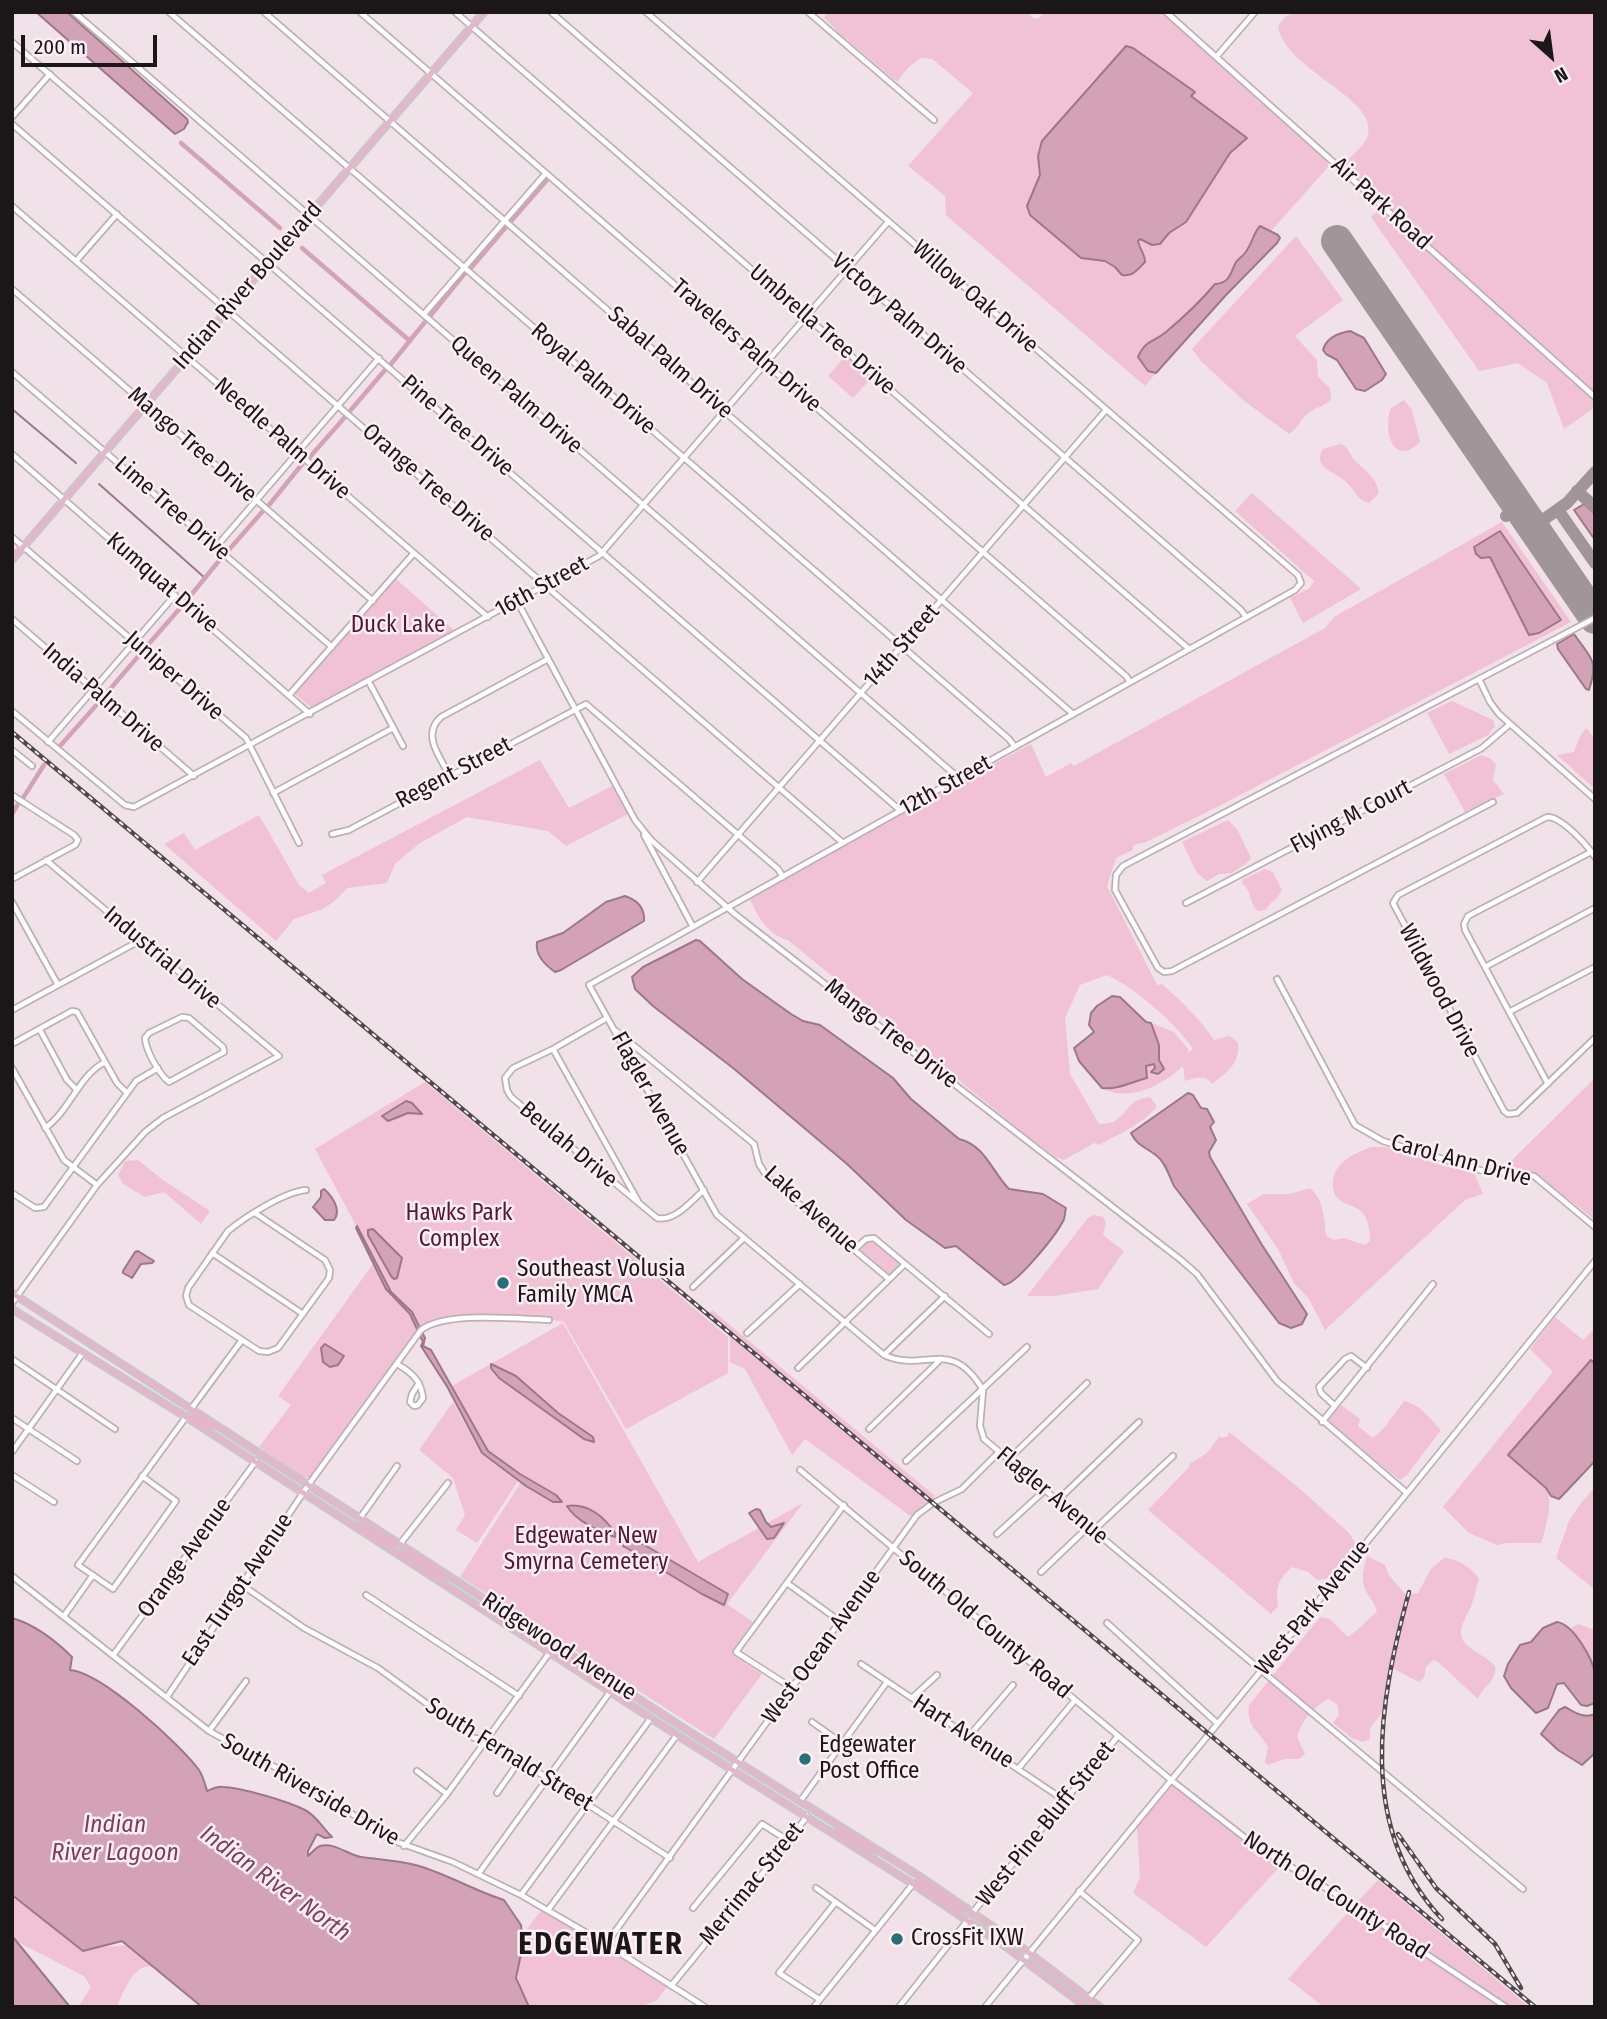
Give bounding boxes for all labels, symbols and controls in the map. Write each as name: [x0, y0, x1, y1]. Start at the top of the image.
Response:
scale bar: [24, 21, 161, 65]
north arrow: [1516, 21, 1586, 91]
text: 200 m: [34, 34, 86, 60]
text: N: [1551, 62, 1572, 88]
street label: Air Park Road: [1325, 152, 1437, 256]
street label: Indian River Boulevard: [168, 197, 328, 375]
street label: Willow Oak Drive: [906, 235, 1044, 359]
street label: Victory Palm Drive: [826, 248, 972, 380]
street label: Umbrella Tree Drive: [743, 259, 901, 401]
street label: Travelers Palm Drive: [665, 273, 827, 419]
street label: Sabal Palm Drive: [602, 301, 738, 425]
street label: Royal Palm Drive: [525, 317, 661, 441]
street label: Queen Palm Drive: [444, 330, 588, 460]
street label: Pine Tree Drive: [395, 369, 519, 483]
street label: Needle Palm Drive: [208, 372, 356, 506]
street label: Mango Tree Drive: [122, 381, 262, 509]
street label: Orange Tree Drive: [356, 418, 500, 548]
street label: Lime Tree Drive: [108, 451, 236, 567]
street label: Kumquat Drive: [101, 527, 223, 639]
street label: 16th Street: [491, 550, 593, 624]
street label: 14th Street: [858, 599, 946, 693]
park label: Duck Lake: [351, 612, 445, 640]
street label: Juniper Drive: [119, 626, 229, 726]
street label: India Palm Drive: [36, 638, 170, 758]
street label: Regent Street: [391, 731, 517, 815]
street label: 12th Street: [895, 750, 997, 822]
street label: Flying M Court: [1286, 774, 1416, 860]
street label: Industrial Drive: [98, 901, 226, 1015]
street label: Wildwood Drive: [1392, 920, 1486, 1062]
street label: Mango Tree Drive: [819, 973, 963, 1095]
street label: Flagler Avenue: [605, 1027, 695, 1161]
street label: Beulah Drive: [513, 1096, 623, 1194]
street label: Carol Ann Drive: [1388, 1129, 1534, 1193]
street label: Lake Avenue: [758, 1160, 864, 1260]
park label: Hawks Park Complex: [406, 1200, 512, 1254]
place label: Southeast Volusia Family YMCA: [517, 1256, 685, 1310]
marker: Southeast Volusia Family YMCA: [495, 1275, 511, 1291]
street label: Flagler Avenue: [990, 1441, 1114, 1551]
street label: Orange Avenue: [132, 1493, 238, 1623]
street label: East Turgot Avenue: [177, 1508, 299, 1672]
park label: Edgewater New Smyrna Cemetery: [504, 1523, 668, 1577]
street label: West Park Avenue: [1250, 1535, 1376, 1681]
street label: South Old County Road: [893, 1545, 1077, 1705]
street label: West Ocean Avenue: [757, 1564, 887, 1730]
street label: Ridgewood Avenue: [477, 1587, 641, 1707]
street label: Hart Avenue: [907, 1689, 1019, 1775]
street label: South Fernald Street: [420, 1692, 598, 1818]
street label: South Riverside Drive: [216, 1728, 404, 1852]
place label: Edgewater Post Office: [819, 1732, 919, 1786]
street label: West Pine Bluff Street: [971, 1736, 1121, 1912]
marker: Edgewater Post Office: [797, 1751, 813, 1767]
water label: Indian River Lagoon: [51, 1811, 179, 1867]
street label: Merrimac Street: [694, 1817, 810, 1951]
water label: Indian River North: [194, 1820, 356, 1948]
street label: North Old County Road: [1238, 1826, 1434, 1966]
place label: CrossFit IXW: [911, 1925, 1024, 1953]
district label: EDGEWATER: [519, 1928, 683, 1964]
marker: CrossFit IXW: [889, 1931, 905, 1947]

